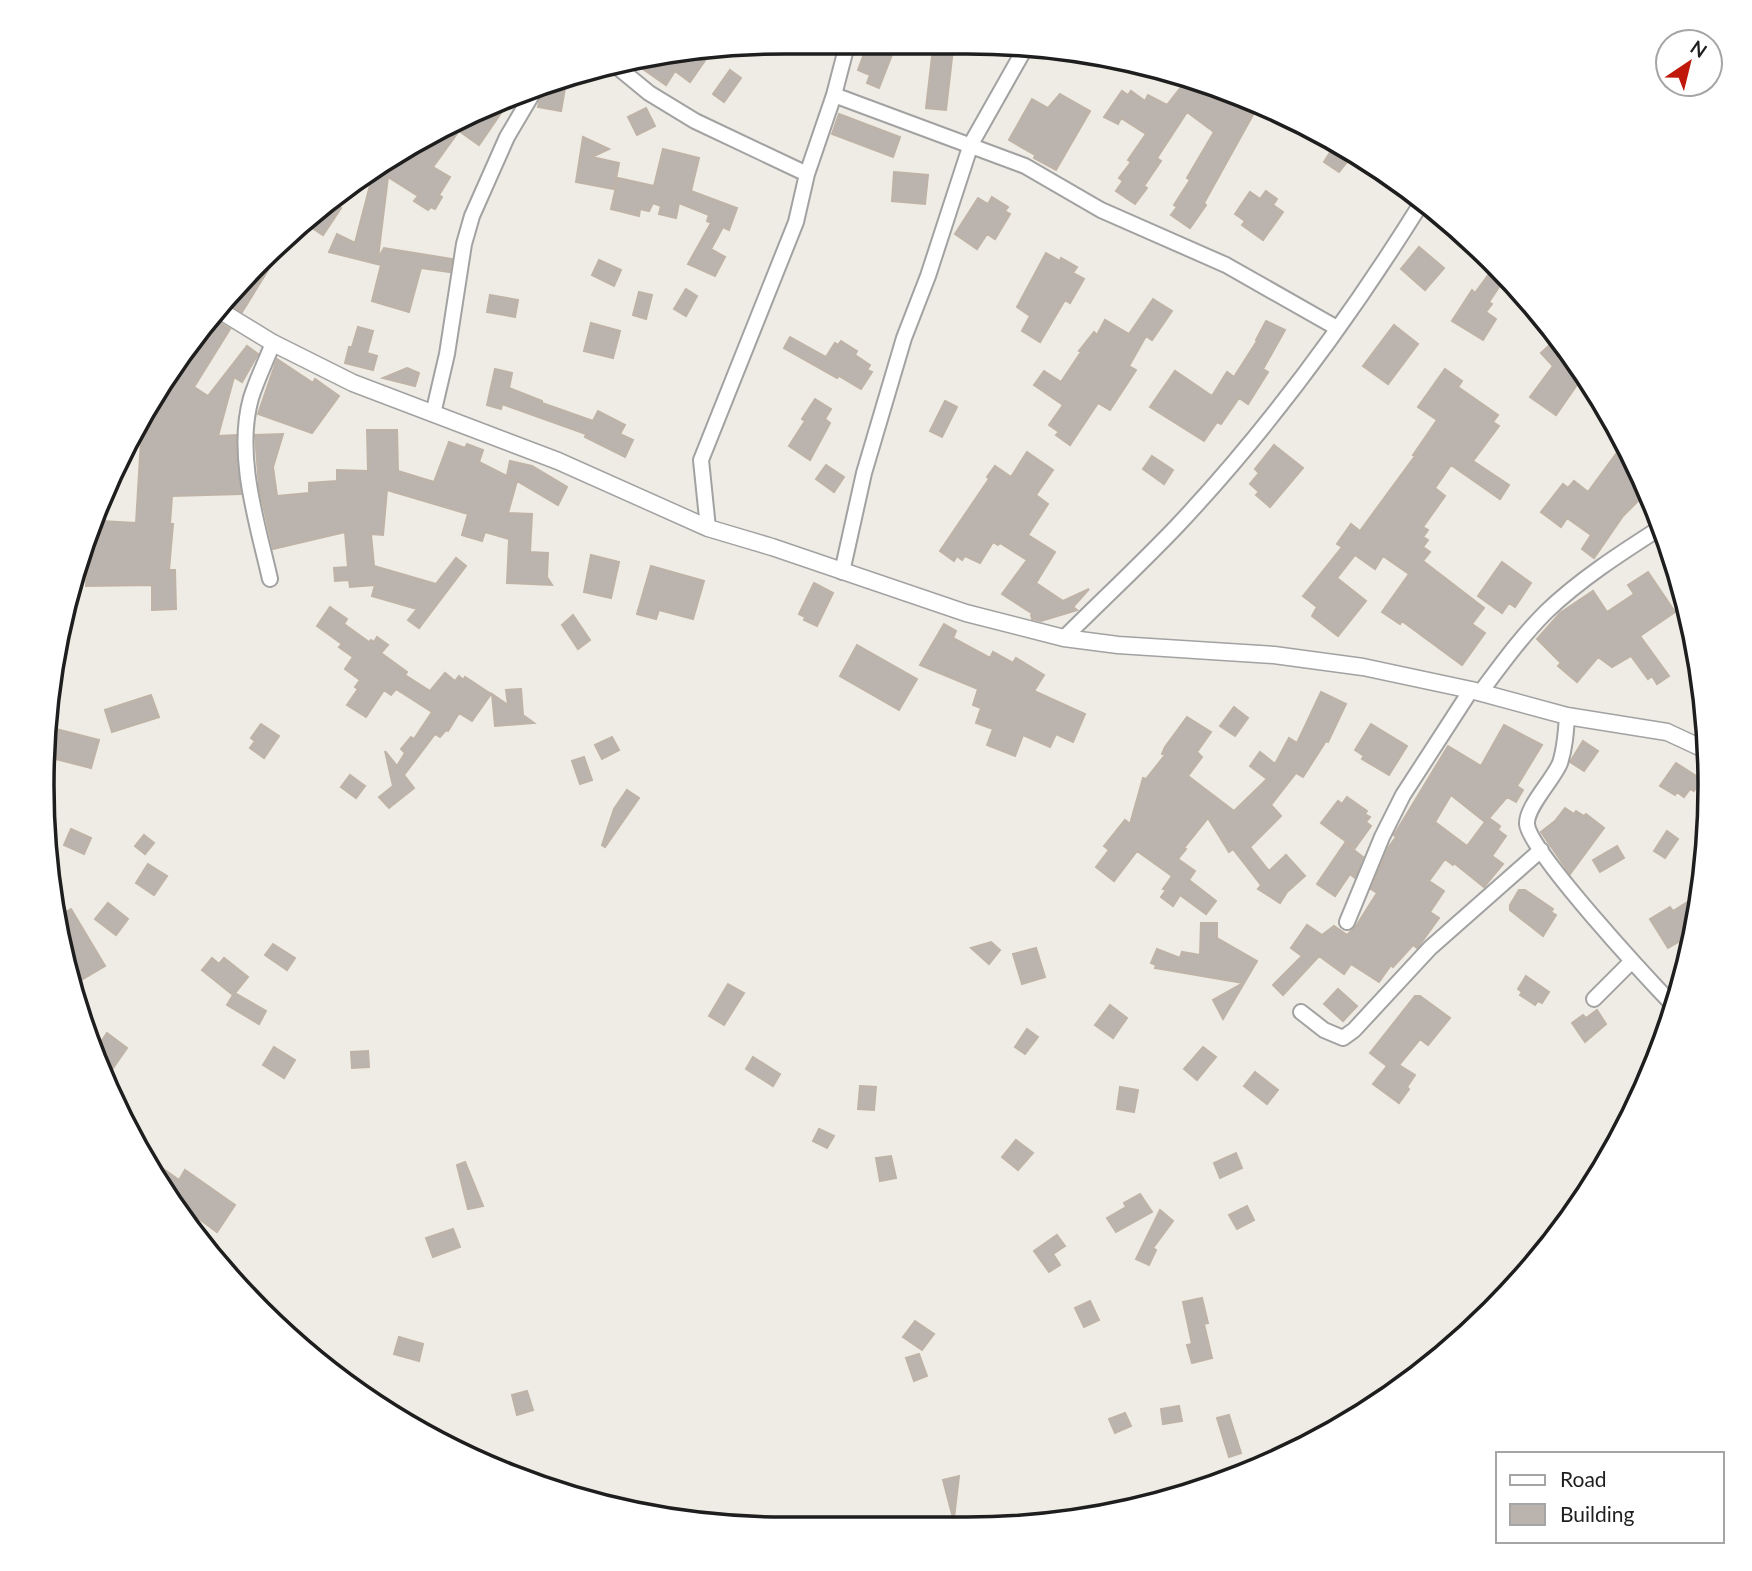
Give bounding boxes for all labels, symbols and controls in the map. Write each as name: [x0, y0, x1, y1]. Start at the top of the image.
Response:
north arrow: [1654, 28, 1724, 98]
text: N: [1686, 35, 1712, 62]
legend: [1496, 1452, 1724, 1543]
text: Road: [1560, 1466, 1607, 1491]
text: Building: [1560, 1501, 1635, 1526]

